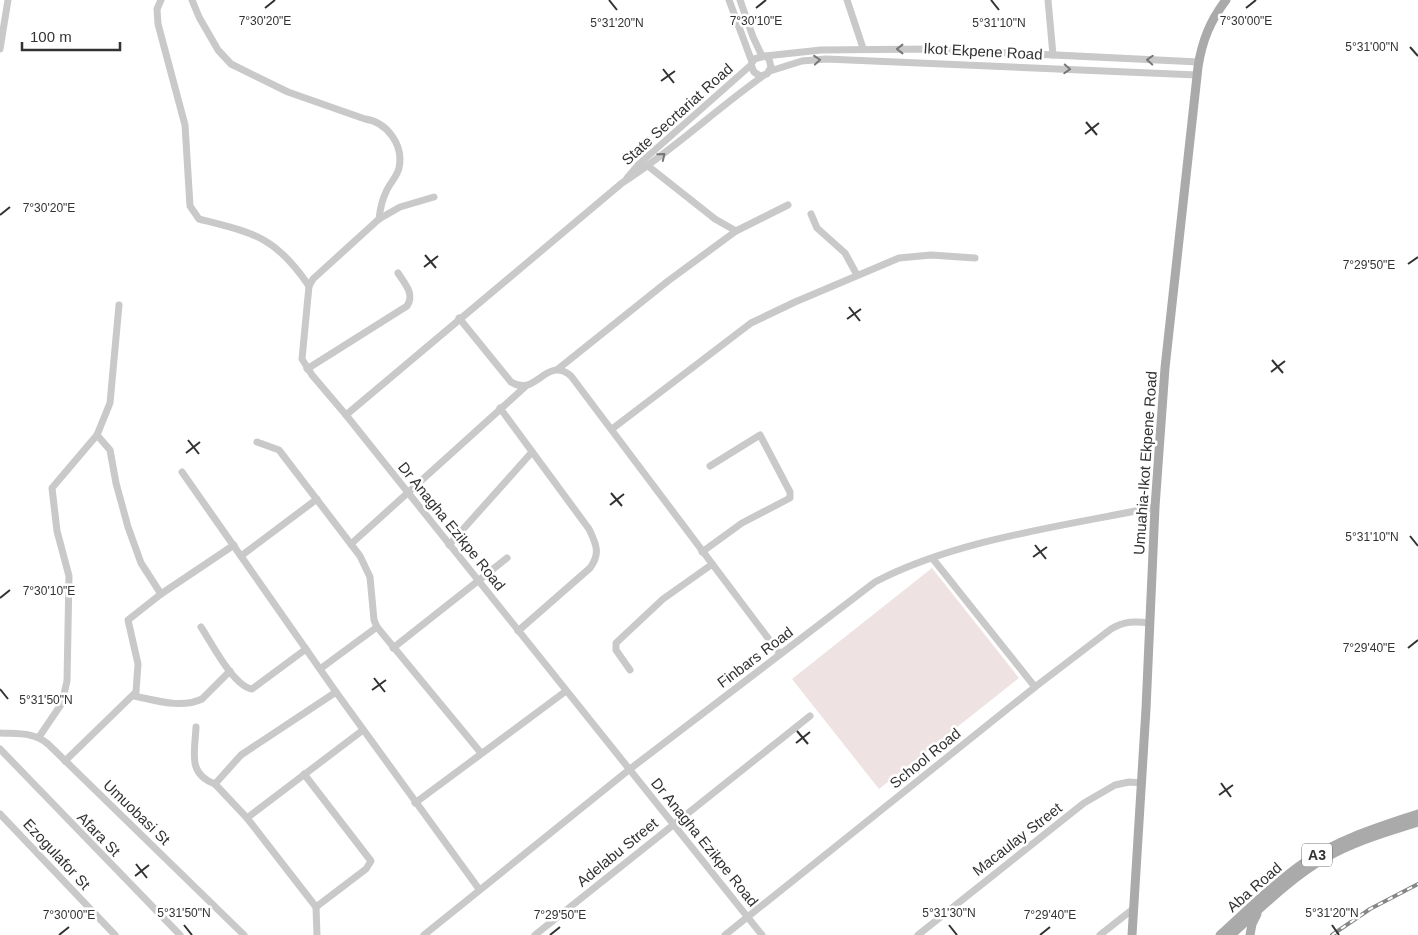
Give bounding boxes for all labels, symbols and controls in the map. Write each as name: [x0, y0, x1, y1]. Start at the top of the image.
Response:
text: 7°30'20"E: [239, 14, 291, 28]
text: 7°30'10"E: [730, 14, 782, 28]
text: 7°30'00"E: [1220, 14, 1272, 28]
text: 5°31'20"N: [590, 16, 644, 30]
text: 5°31'10"N: [972, 16, 1026, 30]
scale bar: [22, 20, 120, 52]
text: 100 m: [30, 28, 72, 45]
street label: Ikot Ekpene Road: [923, 39, 1043, 63]
text: 5°31'00"N: [1345, 40, 1399, 54]
one-way arrow: [896, 43, 904, 54]
one-way arrow: [1146, 54, 1154, 65]
one-way arrow: [814, 55, 822, 66]
street label: State Secrtariat Road: [618, 60, 736, 168]
one-way arrow: [1064, 64, 1071, 74]
one-way arrow: [656, 152, 665, 161]
text: 7°30'20"E: [23, 201, 75, 215]
text: 7°29'50"E: [1343, 258, 1395, 272]
street label: Umuahia-Ikot Ekpene Road: [1130, 370, 1160, 556]
street label: Dr Anagha Ezikpe Road: [395, 458, 509, 594]
text: 5°31'10"N: [1345, 530, 1399, 544]
text: 7°30'10"E: [23, 584, 75, 598]
street label: Finbars Road: [714, 623, 796, 691]
text: 7°29'40"E: [1343, 641, 1395, 655]
text: 5°31'50"N: [19, 693, 73, 707]
street label: School Road: [886, 724, 964, 792]
street label: Dr Anagha Ezikpe Road: [648, 774, 762, 910]
street label: Umuobasi St: [100, 776, 174, 849]
street label: Macaulay Street: [969, 798, 1066, 879]
street label: Afara St: [74, 809, 125, 860]
street label: Adelabu Street: [573, 814, 662, 890]
street label: Ezogulafor St: [20, 815, 94, 893]
road number: A3: [1302, 844, 1332, 866]
street label: Aba Road: [1223, 859, 1285, 915]
text: 5°31'50"N: [157, 906, 211, 920]
text: 5°31'30"N: [922, 906, 976, 920]
text: 5°31'20"N: [1305, 906, 1359, 920]
text: 7°30'00"E: [43, 908, 95, 922]
text: 7°29'50"E: [534, 908, 586, 922]
text: 7°29'40"E: [1024, 908, 1076, 922]

